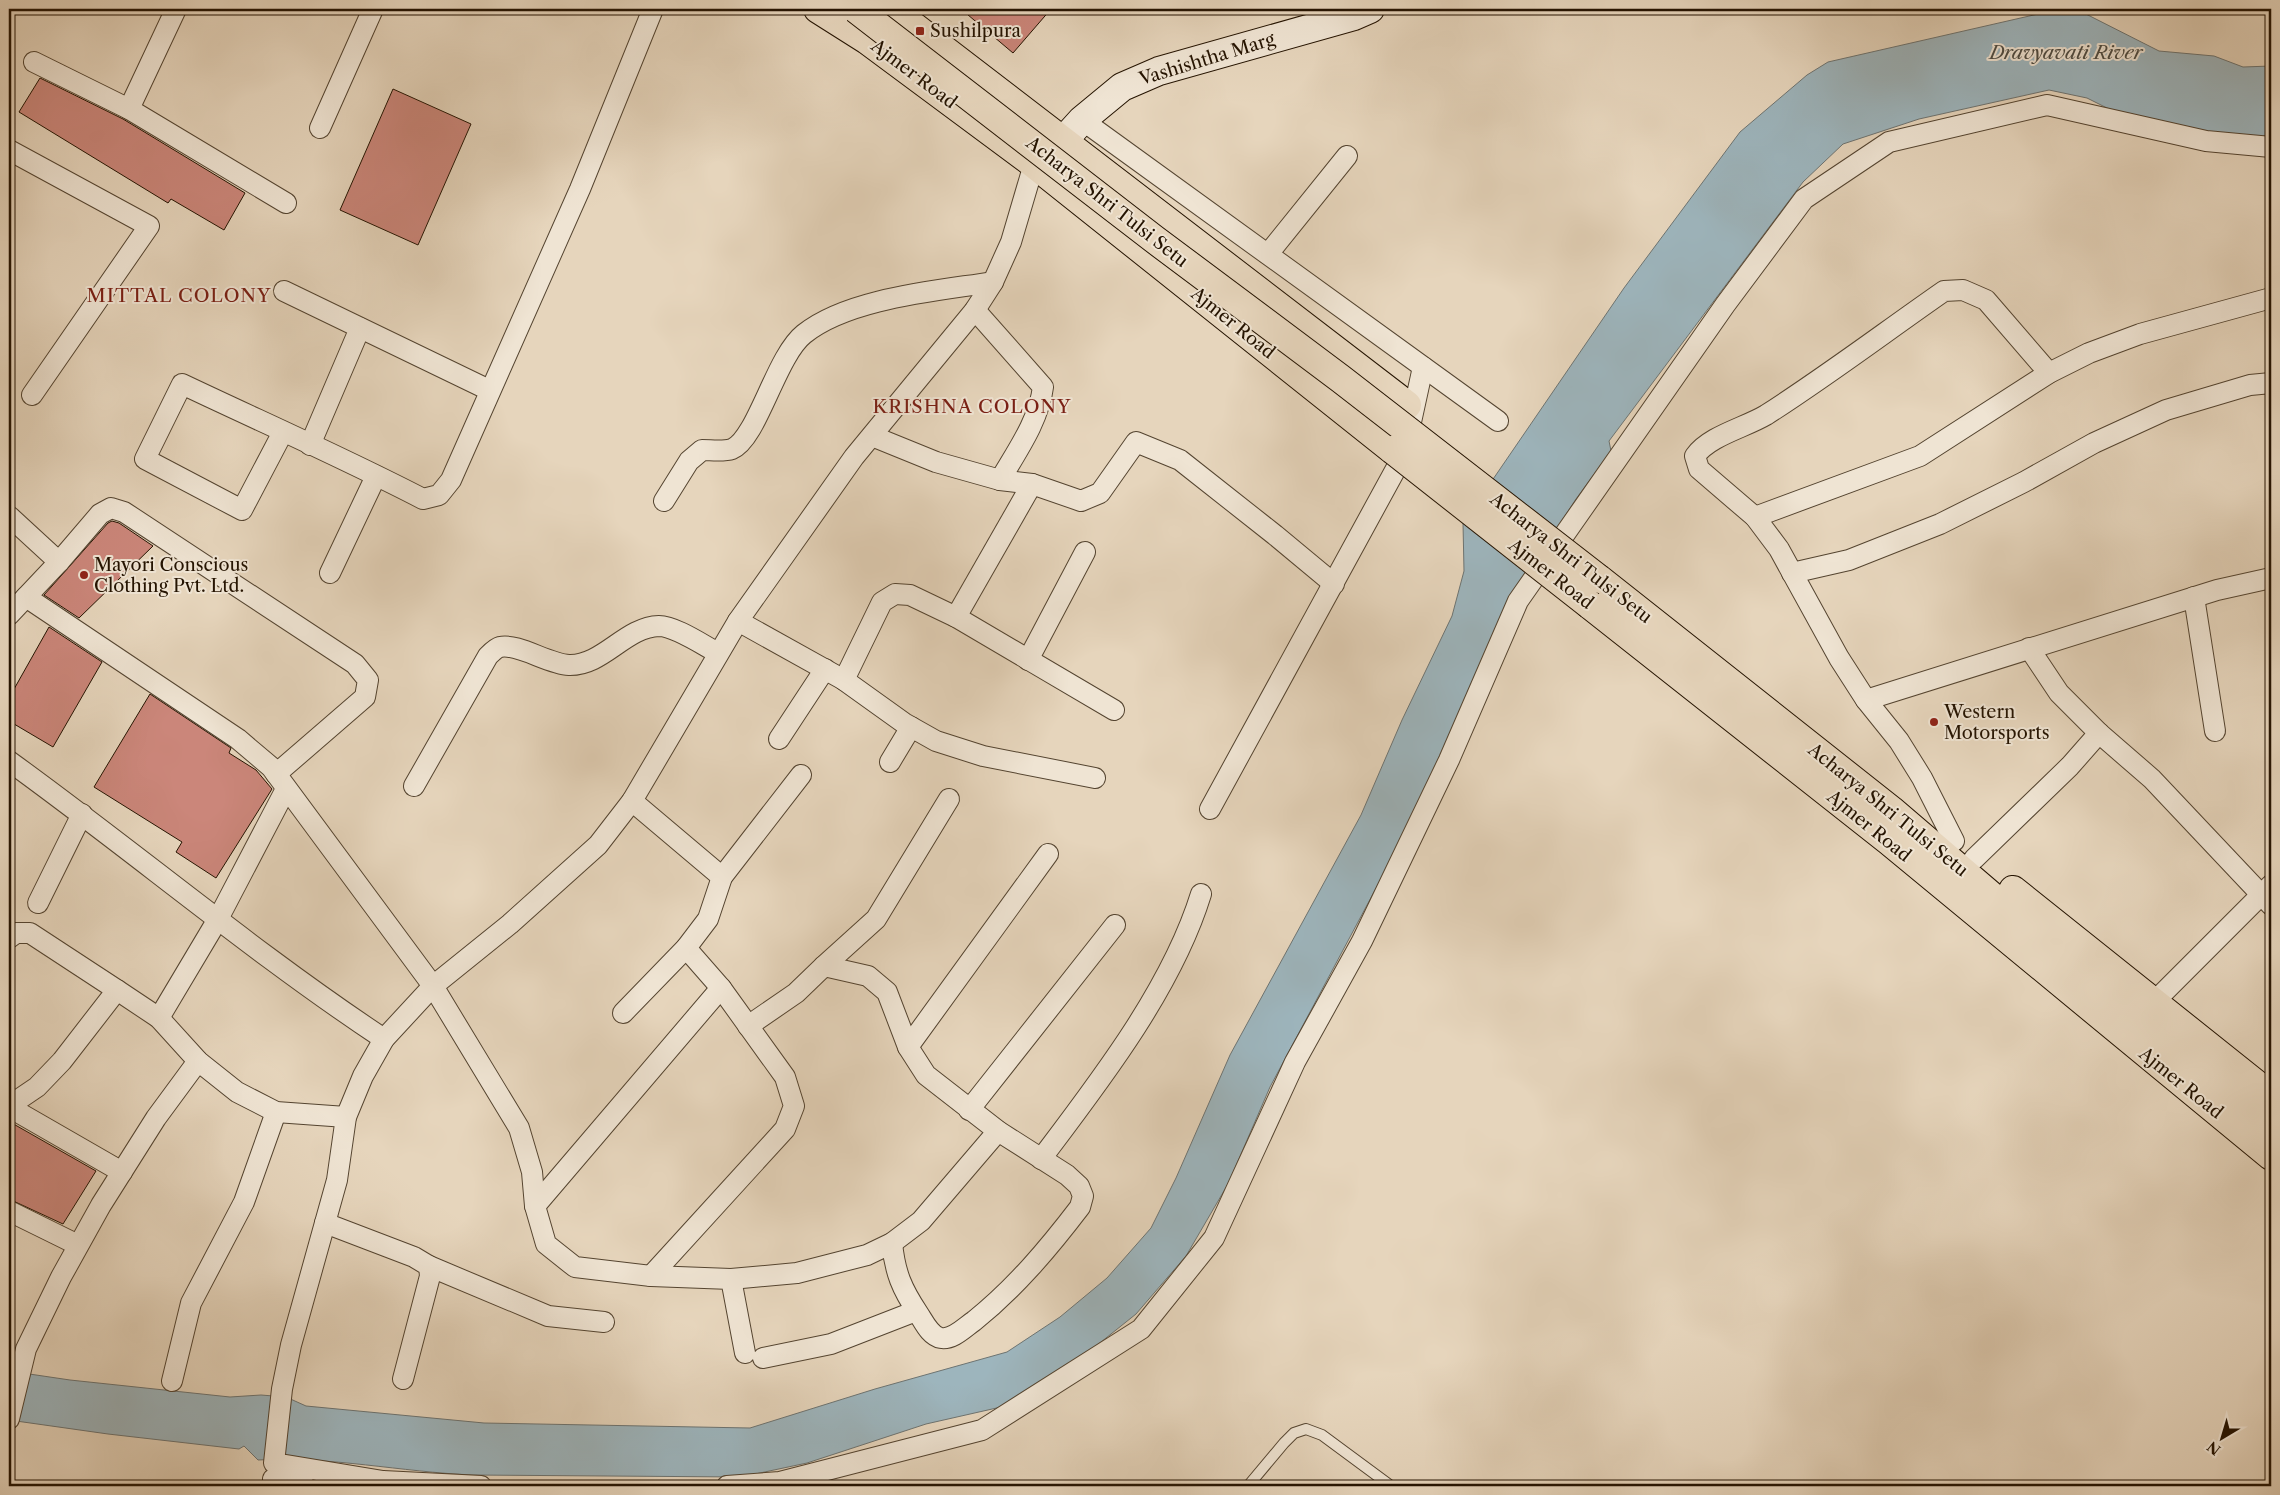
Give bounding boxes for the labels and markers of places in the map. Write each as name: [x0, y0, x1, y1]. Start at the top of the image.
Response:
place label: Sushilpura: [930, 20, 1021, 42]
marker: Sushilpura: [914, 25, 926, 37]
place label: Mayori Conscious Clothing Pvt. Ltd.: [94, 554, 248, 597]
marker: Mayori Conscious Clothing Pvt. Ltd.: [78, 569, 90, 581]
place label: Western Motorsports: [1943, 701, 2050, 744]
marker: Western Motorsports: [1928, 716, 1940, 728]

